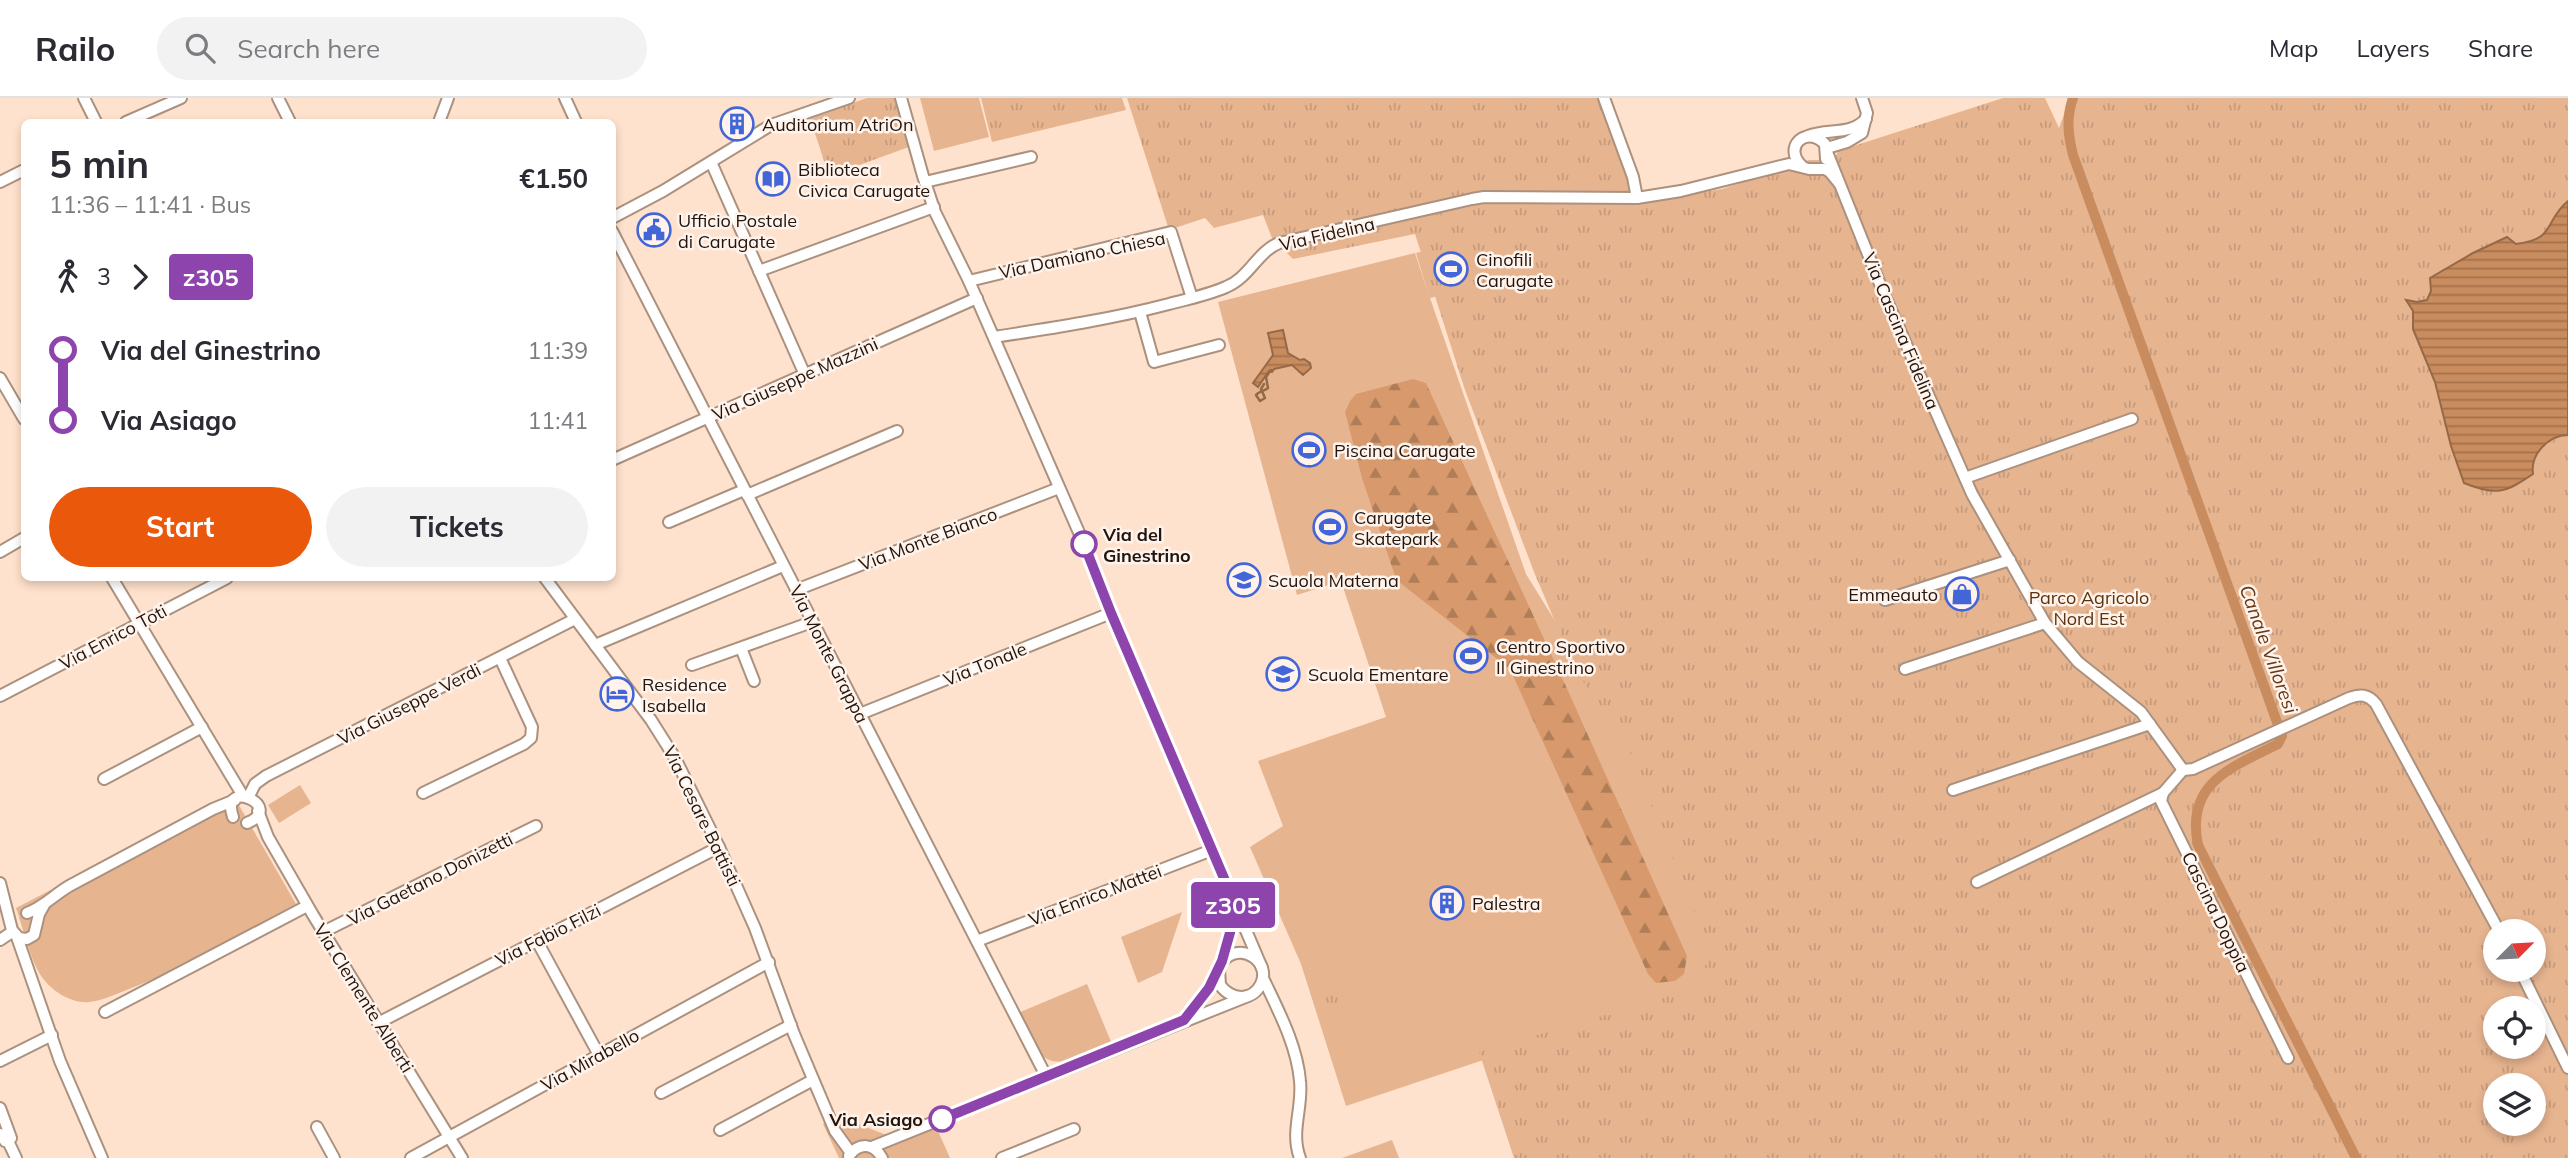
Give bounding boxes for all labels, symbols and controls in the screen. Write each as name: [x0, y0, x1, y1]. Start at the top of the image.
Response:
search box: [157, 17, 647, 80]
text: Railo: [35, 28, 115, 69]
icon: search: [181, 29, 219, 67]
text: Search here: [237, 32, 380, 65]
text: Map: [2269, 33, 2318, 63]
text: Layers: [2356, 33, 2430, 63]
text: Share: [2468, 33, 2533, 63]
building icon: Auditorium AtriOn: [718, 105, 756, 143]
place label: Auditorium AtriOn: [762, 113, 913, 136]
text: 5 min: [49, 140, 149, 188]
place label: Biblioteca Civica Carugate: [798, 158, 930, 202]
library icon: Biblioteca Civica Carugate: [754, 160, 792, 198]
text: €1.50: [519, 162, 588, 195]
text: 11:36 – 11:41 · Bus: [49, 190, 251, 219]
place label: Ufficio Postale di Carugate: [678, 209, 797, 253]
public building icon: Ufficio Postale di Carugate: [635, 211, 673, 249]
street label: Via Fidelina: [1277, 212, 1377, 256]
street label: Via Damiano Chiesa: [997, 226, 1167, 284]
place label: Cinofili Carugate: [1476, 248, 1553, 292]
street label: Via Cascina Fidelina: [1858, 249, 1944, 413]
sports icon: Cinofili Carugate: [1432, 250, 1470, 288]
icon: walk: [49, 258, 87, 296]
icon: forward: [121, 258, 159, 296]
text: 3: [97, 262, 111, 291]
text: z305: [183, 262, 239, 292]
street label: Via Giuseppe Mazzini: [709, 332, 881, 426]
text: Via del Ginestrino: [101, 334, 321, 367]
text: 11:39: [528, 336, 588, 365]
text: Via Asiago: [101, 404, 237, 437]
text: 11:41: [528, 406, 588, 435]
sports icon: Piscina Carugate: [1290, 431, 1328, 469]
place label: Piscina Carugate: [1334, 439, 1476, 462]
button: Start: [49, 487, 312, 567]
button: Tickets: [326, 487, 588, 567]
street label: Via Monte Bianco: [856, 502, 1000, 576]
place label: Carugate Skatepark: [1354, 506, 1439, 550]
sports icon: Carugate Skatepark: [1311, 508, 1349, 546]
place label: Via del Ginestrino: [1102, 523, 1191, 567]
marker: Via del Ginestrino: [1071, 531, 1097, 557]
school or university icon: Scuola Materna: [1225, 561, 1263, 599]
place label: Scuola Materna: [1268, 569, 1399, 592]
shop icon: Emmeauto: [1943, 575, 1981, 613]
street label: Via Monte Grappa: [784, 581, 874, 727]
water label: Canale Villoresi: [2235, 581, 2304, 717]
place label: Emmeauto: [1848, 583, 1938, 606]
park label: Parco Agricolo Nord Est: [2029, 586, 2149, 630]
street label: Via Enrico Toti: [55, 599, 171, 675]
place label: Centro Sportivo Il Ginestrino: [1496, 635, 1625, 679]
street label: Via Tonale: [940, 637, 1030, 691]
sports icon: Centro Sportivo Il Ginestrino: [1452, 637, 1490, 675]
school or university icon: Scuola Ementare: [1264, 655, 1302, 693]
street label: Via Giuseppe Verdi: [333, 658, 485, 750]
place label: Scuola Ementare: [1308, 663, 1449, 686]
place label: Residence Isabella: [642, 673, 727, 717]
hotel icon: Residence Isabella: [598, 675, 636, 713]
street label: Via Cesare Battisti: [658, 742, 746, 890]
street label: Via Gaetano Donizetti: [343, 827, 517, 931]
street label: Cascina Doppia: [2177, 848, 2255, 976]
street label: Via Enrico Mattei: [1025, 859, 1165, 931]
line badge: z305: [1184, 882, 1282, 928]
building icon: Palestra: [1428, 884, 1466, 922]
text: z305: [1205, 890, 1261, 920]
place label: Palestra: [1472, 892, 1541, 915]
street label: Via Fabio Filzi: [491, 899, 605, 971]
street label: Via Clemente Alberti: [309, 919, 419, 1077]
north arrow: [2483, 919, 2546, 982]
map controls: [2483, 919, 2546, 1136]
button: locate: [2483, 996, 2546, 1059]
street label: Via Mirabello: [537, 1024, 643, 1096]
button: layers: [2483, 1073, 2546, 1136]
marker: Via Asiago: [929, 1106, 955, 1132]
place label: Via Asiago: [828, 1108, 923, 1131]

